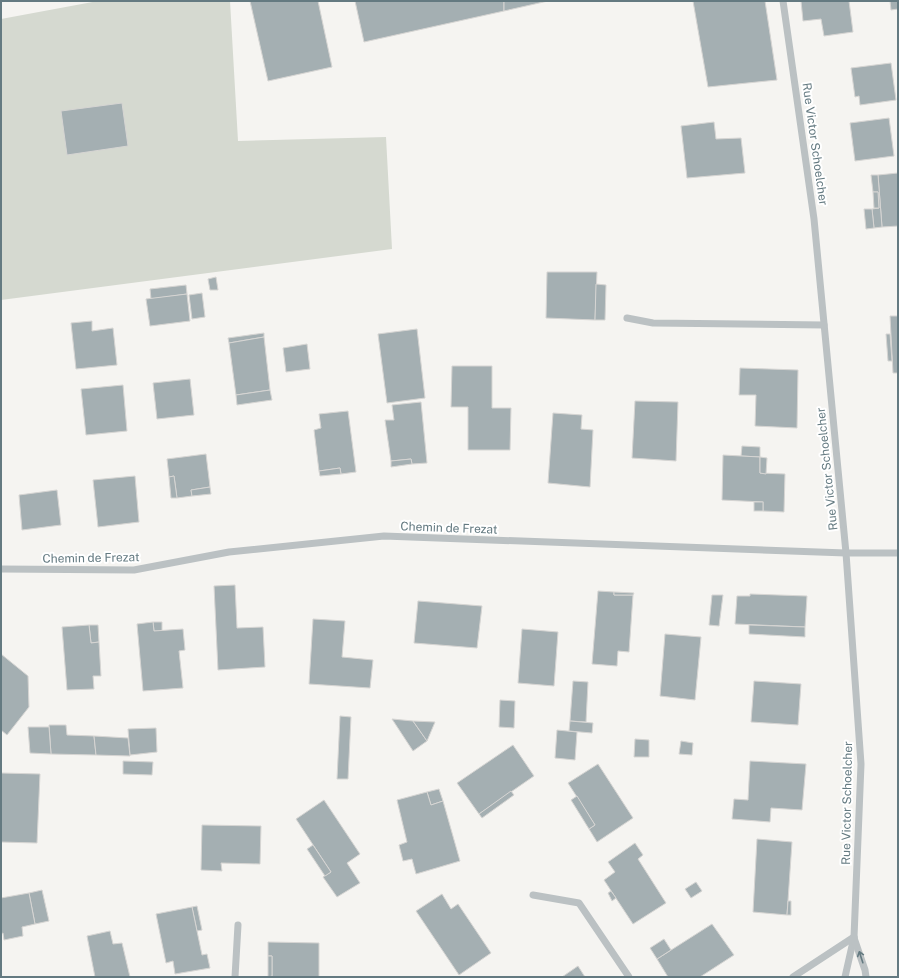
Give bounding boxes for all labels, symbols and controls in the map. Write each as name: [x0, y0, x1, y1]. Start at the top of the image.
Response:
street label: Rue Victor Schoelcher: [799, 82, 831, 207]
street label: Rue Victor Schoelcher: [814, 406, 840, 531]
street label: Chemin de Frezat: [400, 519, 498, 537]
street label: Chemin de Frezat: [42, 550, 140, 566]
street label: Rue Victor Schoelcher: [839, 741, 855, 865]
one-way arrow: [857, 951, 864, 964]

